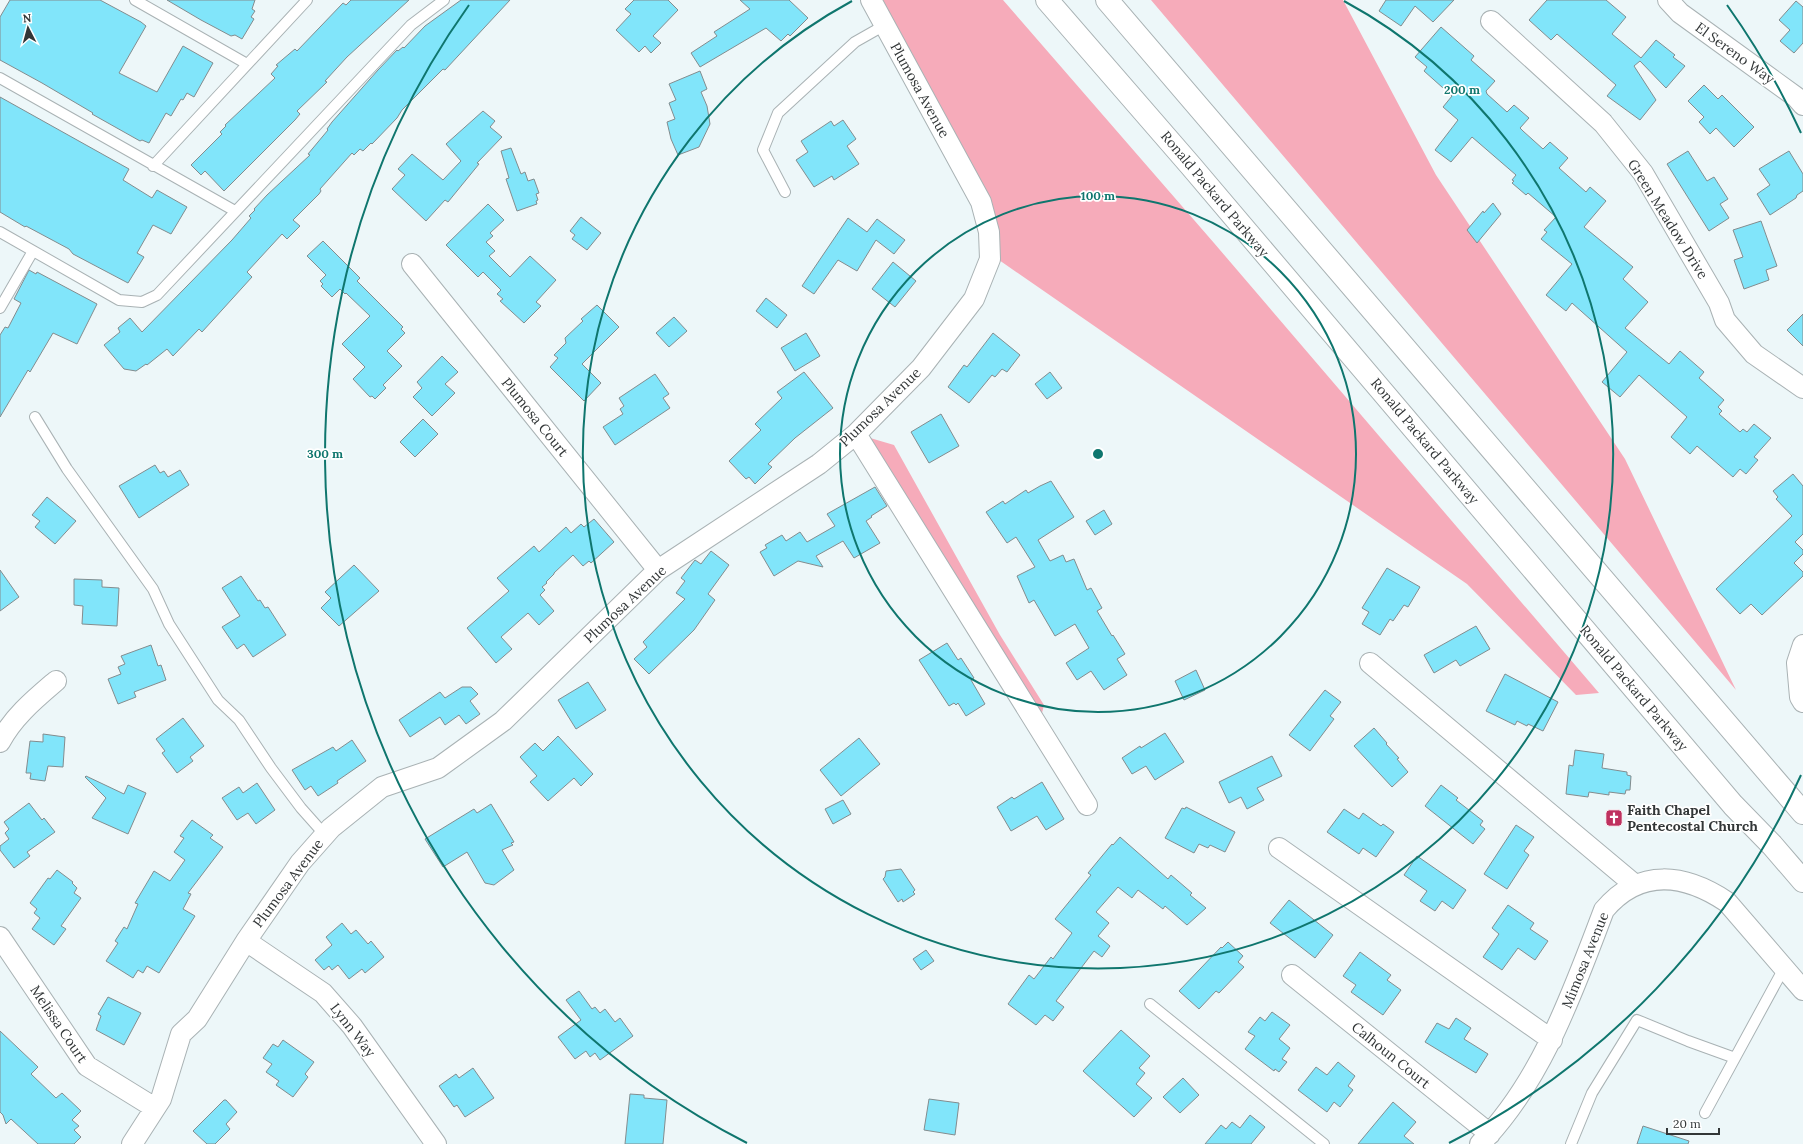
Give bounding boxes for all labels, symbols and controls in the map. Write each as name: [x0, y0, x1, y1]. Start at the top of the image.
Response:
north arrow: [8, 8, 48, 48]
text: N: [22, 11, 32, 25]
street label: El Sereno Way: [1692, 18, 1779, 88]
street label: Plumosa Avenue: [886, 39, 954, 141]
text: 200 m: [1444, 82, 1480, 97]
street label: Ronald Packard Parkway: [1157, 127, 1273, 261]
street label: Green Meadow Drive: [1624, 156, 1712, 283]
text: 100 m: [1081, 188, 1115, 203]
street label: Plumosa Avenue: [836, 363, 925, 450]
street label: Plumosa Court: [498, 374, 573, 461]
street label: Ronald Packard Parkway: [1367, 374, 1483, 508]
text: 300 m: [307, 446, 343, 461]
centre of rings: [1091, 447, 1105, 461]
street label: Plumosa Avenue: [580, 561, 670, 647]
street label: Ronald Packard Parkway: [1576, 621, 1692, 755]
place label: Faith Chapel Pentecostal Church: [1627, 801, 1758, 835]
church icon: Faith Chapel Pentecostal Church: [1604, 808, 1624, 828]
street label: Plumosa Avenue: [249, 835, 327, 931]
street label: Mimosa Avenue: [1557, 909, 1613, 1011]
street label: Melissa Court: [26, 982, 92, 1067]
street label: Lynn Way: [326, 999, 380, 1061]
street label: Calhoun Court: [1348, 1018, 1434, 1093]
scale bar: [1667, 1110, 1719, 1136]
text: 20 m: [1673, 1116, 1701, 1131]

